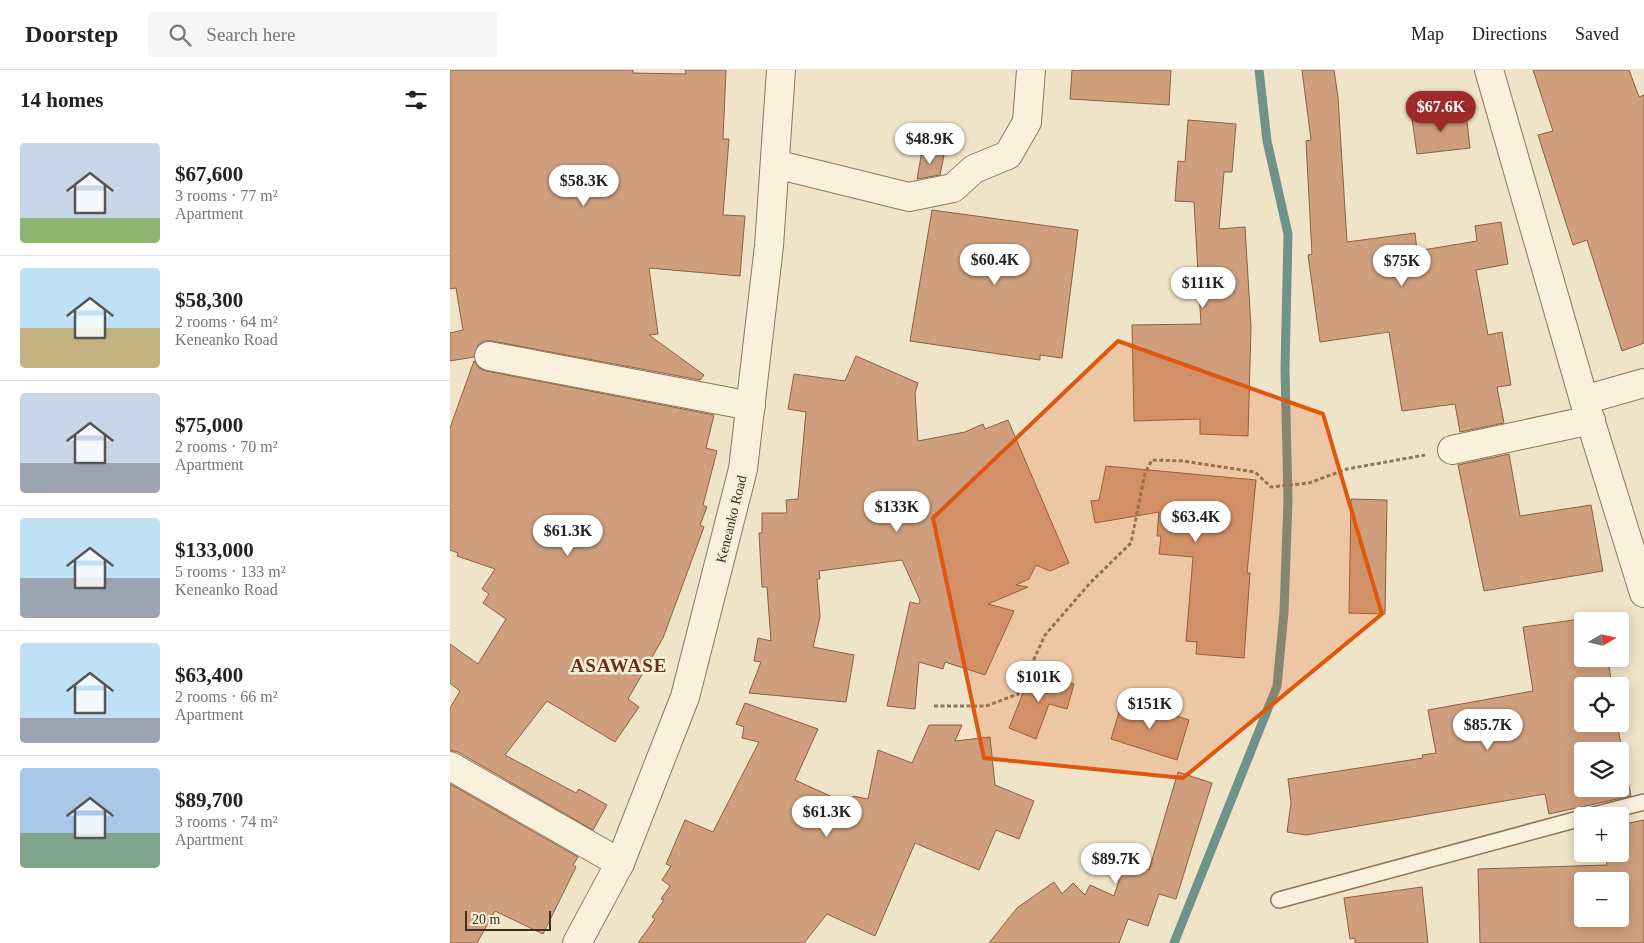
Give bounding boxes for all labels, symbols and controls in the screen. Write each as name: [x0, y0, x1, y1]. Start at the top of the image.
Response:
search box: [148, 12, 498, 57]
text: Doorstep: [25, 21, 118, 47]
icon: search: [166, 21, 194, 49]
text: Search here: [206, 24, 295, 45]
text: Map: [1411, 24, 1444, 44]
text: Directions: [1472, 24, 1547, 44]
text: Saved: [1575, 24, 1619, 44]
icon: filters: [402, 86, 430, 114]
text: 14 homes: [20, 88, 103, 112]
pin: $67.6K: [1400, 90, 1482, 133]
text: $67.6K: [1417, 98, 1465, 115]
pin: $48.9K: [889, 122, 971, 165]
text: $48.9K: [906, 130, 954, 147]
text: $67,600: [175, 162, 243, 186]
icon: home: [60, 163, 120, 223]
pin: $58.3K: [543, 164, 625, 207]
text: $58.3K: [560, 172, 608, 189]
text: 3 rooms · 77 m²: [175, 187, 278, 204]
text: Apartment: [175, 205, 243, 222]
pin: $60.4K: [954, 244, 1036, 286]
pin: $75K: [1372, 244, 1432, 287]
text: $60.4K: [971, 251, 1019, 268]
text: $75K: [1384, 252, 1420, 269]
pin: $111K: [1168, 266, 1238, 309]
text: $111K: [1182, 274, 1224, 291]
icon: home: [60, 288, 120, 348]
text: $58,300: [175, 288, 243, 312]
text: 2 rooms · 64 m²: [175, 313, 278, 330]
text: Keneanko Road: [175, 331, 278, 348]
icon: home: [60, 413, 120, 473]
text: $75,000: [175, 413, 243, 437]
text: 2 rooms · 70 m²: [175, 438, 278, 455]
text: Apartment: [175, 456, 243, 473]
street label: Keneanko Road: [713, 474, 750, 565]
pin: $133K: [862, 490, 932, 533]
text: $133K: [875, 498, 919, 515]
pin: $63.4K: [1155, 500, 1237, 543]
text: $63.4K: [1172, 508, 1220, 525]
pin: $61.3K: [527, 514, 609, 557]
text: $61.3K: [544, 522, 592, 539]
icon: home: [60, 538, 120, 598]
text: $133,000: [175, 538, 254, 562]
text: 5 rooms · 133 m²: [175, 563, 286, 580]
text: Keneanko Road: [175, 581, 278, 598]
north arrow: [1574, 612, 1629, 668]
map controls: [1574, 612, 1629, 927]
district label: ASAWASE: [571, 655, 667, 676]
pin: $101K: [1004, 660, 1074, 703]
icon: home: [60, 663, 120, 723]
text: $63,400: [175, 663, 243, 687]
text: $101K: [1017, 668, 1061, 685]
button: locate: [1574, 677, 1629, 732]
text: 2 rooms · 66 m²: [175, 688, 278, 705]
pin: $151K: [1115, 688, 1185, 730]
text: $151K: [1128, 695, 1172, 712]
text: Apartment: [175, 706, 243, 723]
pin: $85.7K: [1447, 708, 1529, 751]
text: $85.7K: [1464, 716, 1512, 733]
button: layers: [1574, 742, 1629, 797]
icon: home: [60, 788, 120, 848]
text: $89,700: [175, 788, 243, 812]
pin: $61.3K: [786, 796, 868, 838]
text: $61.3K: [803, 803, 851, 820]
button: +: [1574, 807, 1629, 862]
text: 3 rooms · 74 m²: [175, 813, 278, 830]
text: Apartment: [175, 831, 243, 848]
pin: $89.7K: [1075, 842, 1157, 885]
text: $89.7K: [1092, 850, 1140, 867]
button: −: [1574, 872, 1629, 927]
scale bar: [465, 908, 551, 931]
text: 20 m: [472, 912, 500, 927]

